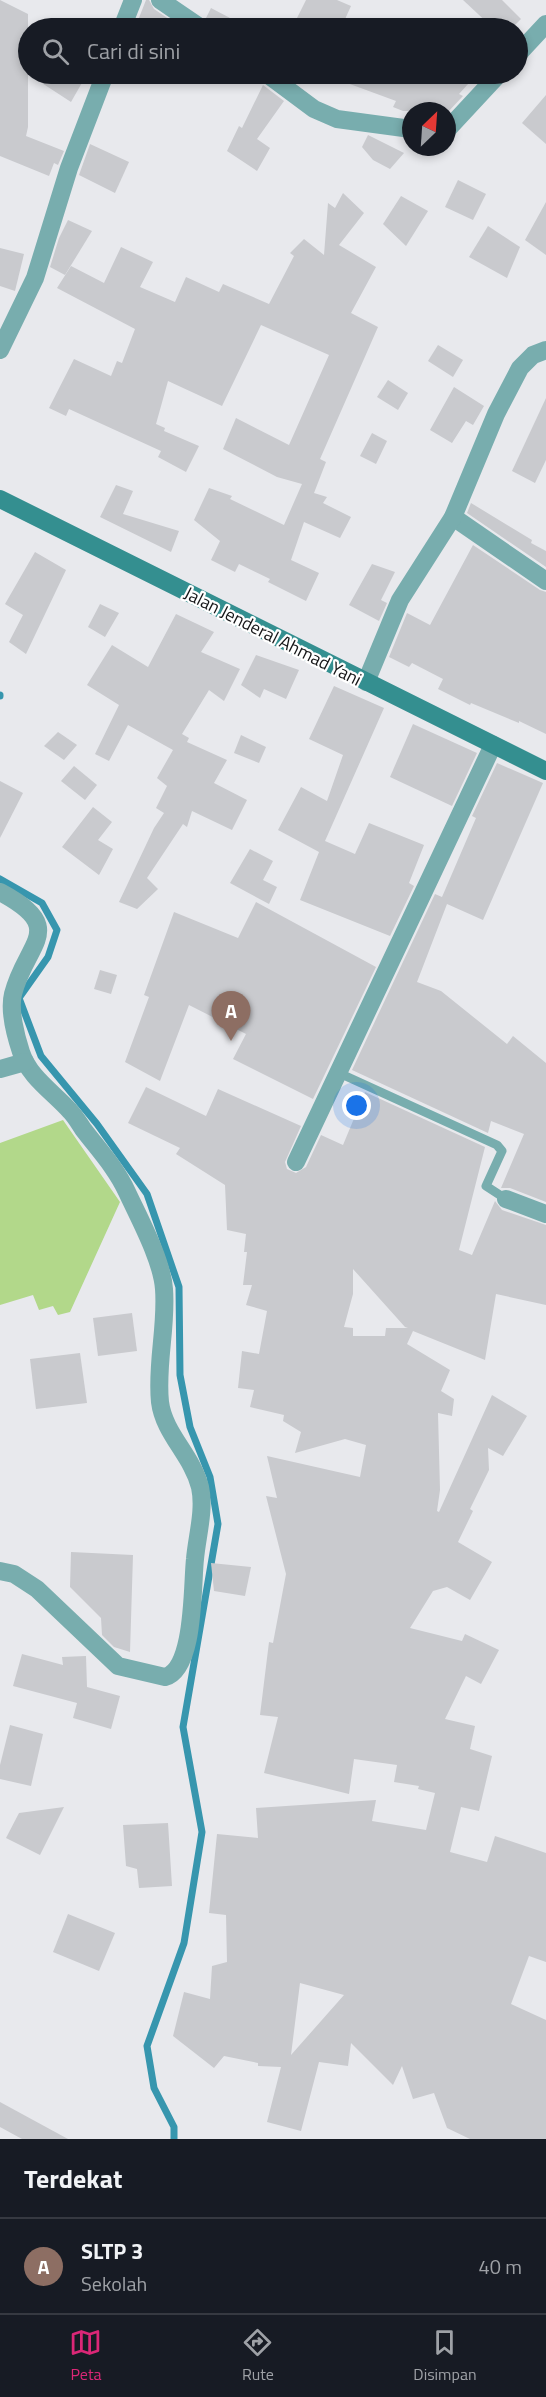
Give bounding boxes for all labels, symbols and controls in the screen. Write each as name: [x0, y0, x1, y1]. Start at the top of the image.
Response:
search box: [18, 18, 528, 84]
text: Cari di sini: [87, 34, 180, 68]
icon: search: [39, 35, 72, 68]
north arrow: [402, 102, 456, 156]
street label: Jalan Jenderal Ahmad Yani: [180, 579, 366, 693]
pin: A: [212, 992, 250, 1041]
your location: [342, 1091, 371, 1120]
text: Terdekat: [24, 2159, 123, 2198]
text: SLTP 3: [81, 2234, 143, 2268]
text: A: [37, 2251, 50, 2282]
text: 40 m: [478, 2251, 522, 2282]
text: Sekolah: [81, 2268, 147, 2299]
tab: Peta: [69, 2326, 102, 2386]
tab: Rute: [241, 2326, 274, 2386]
tab: Disimpan: [413, 2326, 477, 2386]

